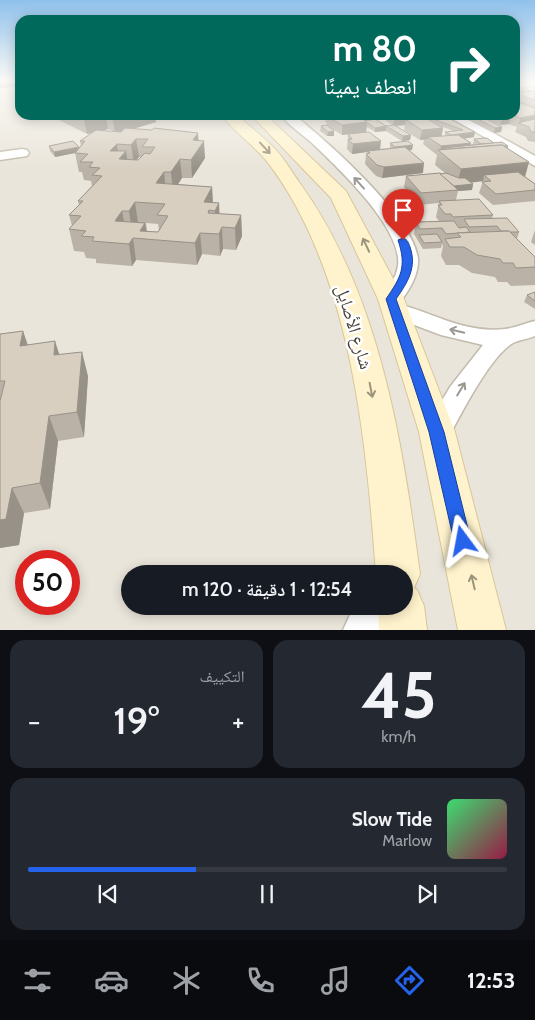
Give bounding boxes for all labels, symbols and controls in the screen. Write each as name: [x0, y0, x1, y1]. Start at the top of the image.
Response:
text: 80 m: [333, 27, 417, 70]
icon: right: [435, 35, 500, 100]
text: انعطف يمينًا: [323, 73, 417, 100]
one-way arrow: [259, 141, 271, 154]
one-way arrow: [353, 177, 365, 190]
pin: [382, 189, 424, 240]
icon: arrive: [389, 196, 417, 224]
one-way arrow: [360, 238, 370, 253]
street label: شارع الأصايل: [331, 282, 377, 372]
one-way arrow: [450, 326, 466, 335]
one-way arrow: [367, 381, 377, 397]
one-way arrow: [456, 383, 466, 397]
position arrow: [436, 514, 488, 566]
speed limit sign: 50: [15, 550, 80, 615]
one-way arrow: [467, 575, 477, 591]
text: 12:54 · 1 دقيقة · 120 m: [182, 578, 352, 601]
text: 45: [361, 655, 436, 734]
text: التكييف: [200, 667, 245, 686]
text: 19°: [113, 697, 159, 744]
text: −: [28, 704, 40, 738]
text: +: [232, 704, 245, 738]
text: km/h: [381, 727, 416, 746]
text: Slow Tide: [352, 808, 432, 831]
text: Marlow: [382, 831, 432, 850]
icon: previous: [94, 880, 122, 908]
icon: pause: [253, 880, 281, 908]
icon: next: [413, 880, 441, 908]
icon: filters: [20, 963, 55, 998]
icon: car: [94, 963, 129, 998]
icon: climate: [169, 963, 204, 998]
icon: phone: [243, 963, 278, 998]
icon: music: [318, 963, 353, 998]
icon: directions: [392, 963, 427, 998]
text: 12:53: [467, 967, 515, 994]

